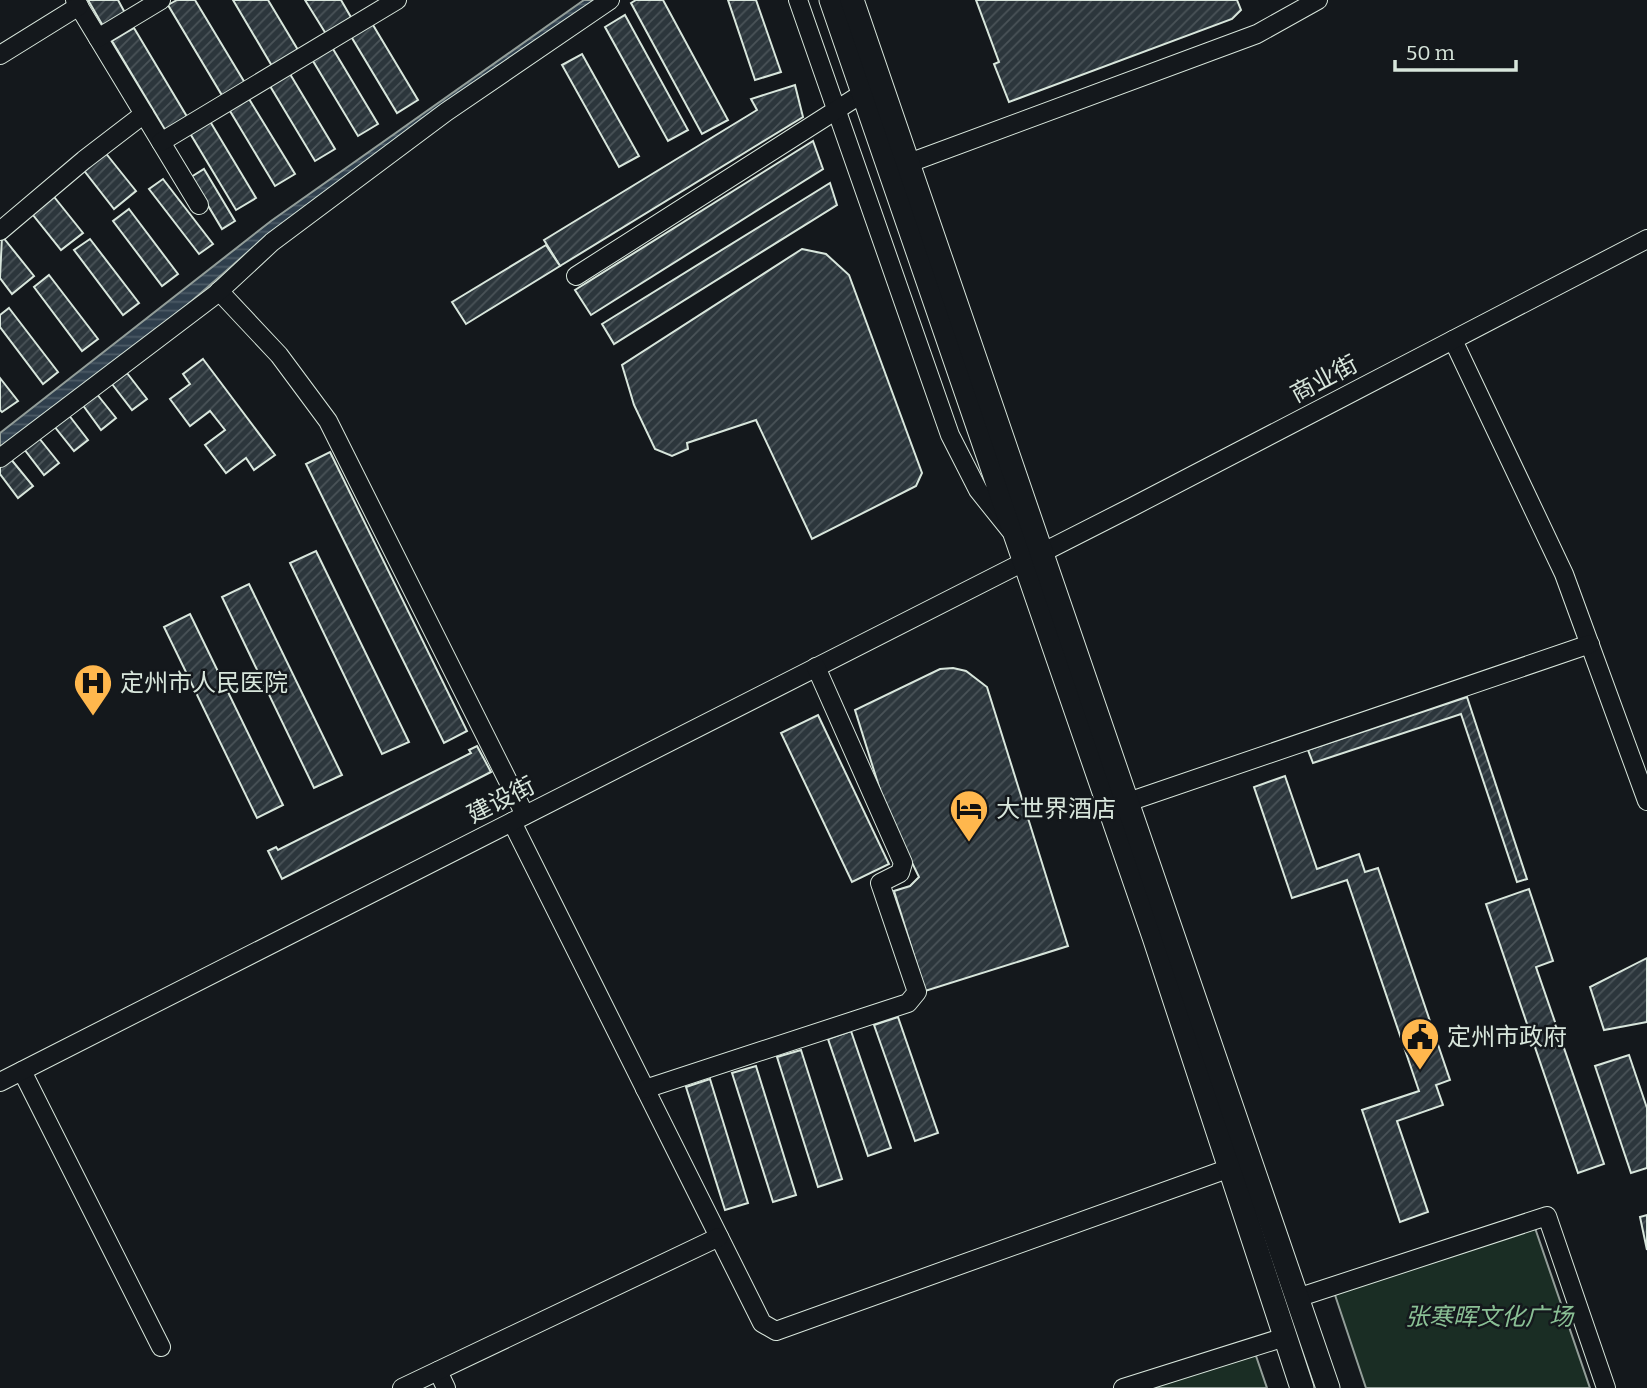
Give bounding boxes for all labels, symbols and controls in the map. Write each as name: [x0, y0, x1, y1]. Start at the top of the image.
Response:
scale bar: [1395, 28, 1516, 72]
text: 50 m: [1406, 40, 1455, 66]
street label: 商业街: [1286, 350, 1362, 408]
hospital icon: 定州市人民医院: [72, 662, 114, 717]
place label: 定州市人民医院: [120, 669, 288, 697]
street label: 建设街: [463, 771, 539, 829]
hotel icon: 大世界酒店: [948, 788, 990, 843]
place label: 大世界酒店: [996, 795, 1116, 823]
public building icon: 定州市政府: [1399, 1016, 1441, 1071]
place label: 定州市政府: [1447, 1023, 1567, 1051]
park label: 张寒晖文化广场: [1405, 1303, 1575, 1331]

